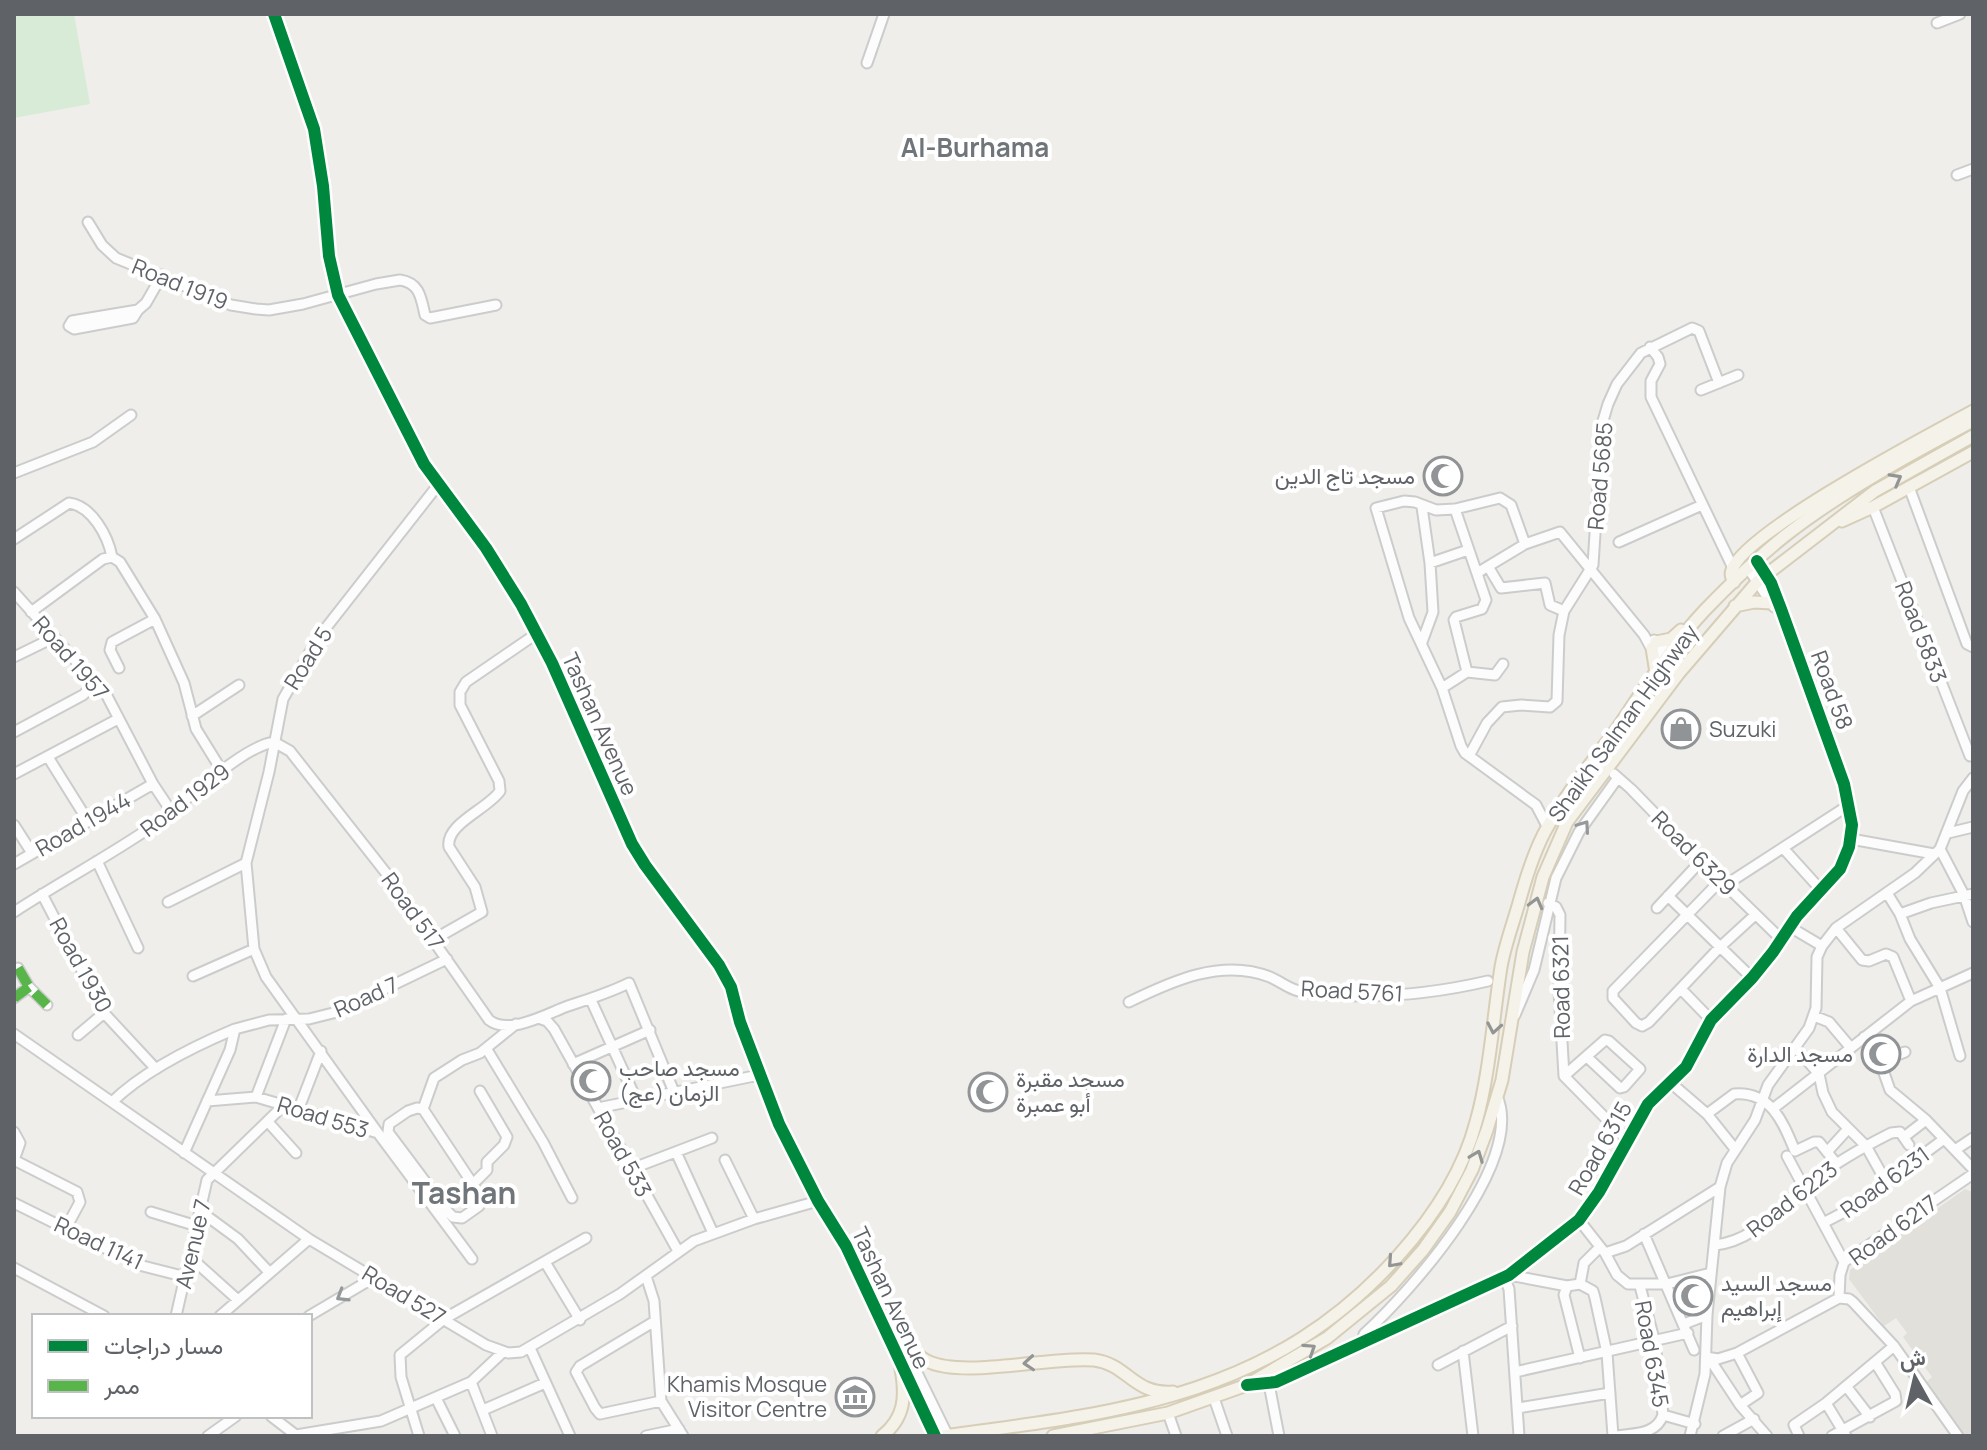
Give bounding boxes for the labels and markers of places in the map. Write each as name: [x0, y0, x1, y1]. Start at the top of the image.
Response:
mosque icon: مسجد تاج الدين: [1422, 455, 1464, 497]
place label: مسجد تاج الدين: [1275, 461, 1415, 491]
shop icon: Suzuki: [1660, 708, 1702, 750]
place label: Suzuki: [1709, 714, 1776, 744]
mosque icon: مسجد الدارة: [1860, 1033, 1902, 1075]
place label: مسجد الدارة: [1747, 1039, 1853, 1069]
place label: مسجد صاحب الزمان (عج): [619, 1053, 740, 1108]
mosque icon: مسجد صاحب الزمان (عج): [570, 1060, 612, 1102]
place label: مسجد مقبرة أبو عمبرة: [1016, 1064, 1125, 1119]
mosque icon: مسجد مقبرة أبو عمبرة: [967, 1071, 1009, 1113]
place label: مسجد السيد إبراهيم: [1721, 1268, 1832, 1323]
mosque icon: مسجد السيد إبراهيم: [1672, 1275, 1714, 1317]
place label: Khamis Mosque Visitor Centre: [667, 1369, 827, 1424]
museum icon: Khamis Mosque Visitor Centre: [834, 1376, 876, 1418]

